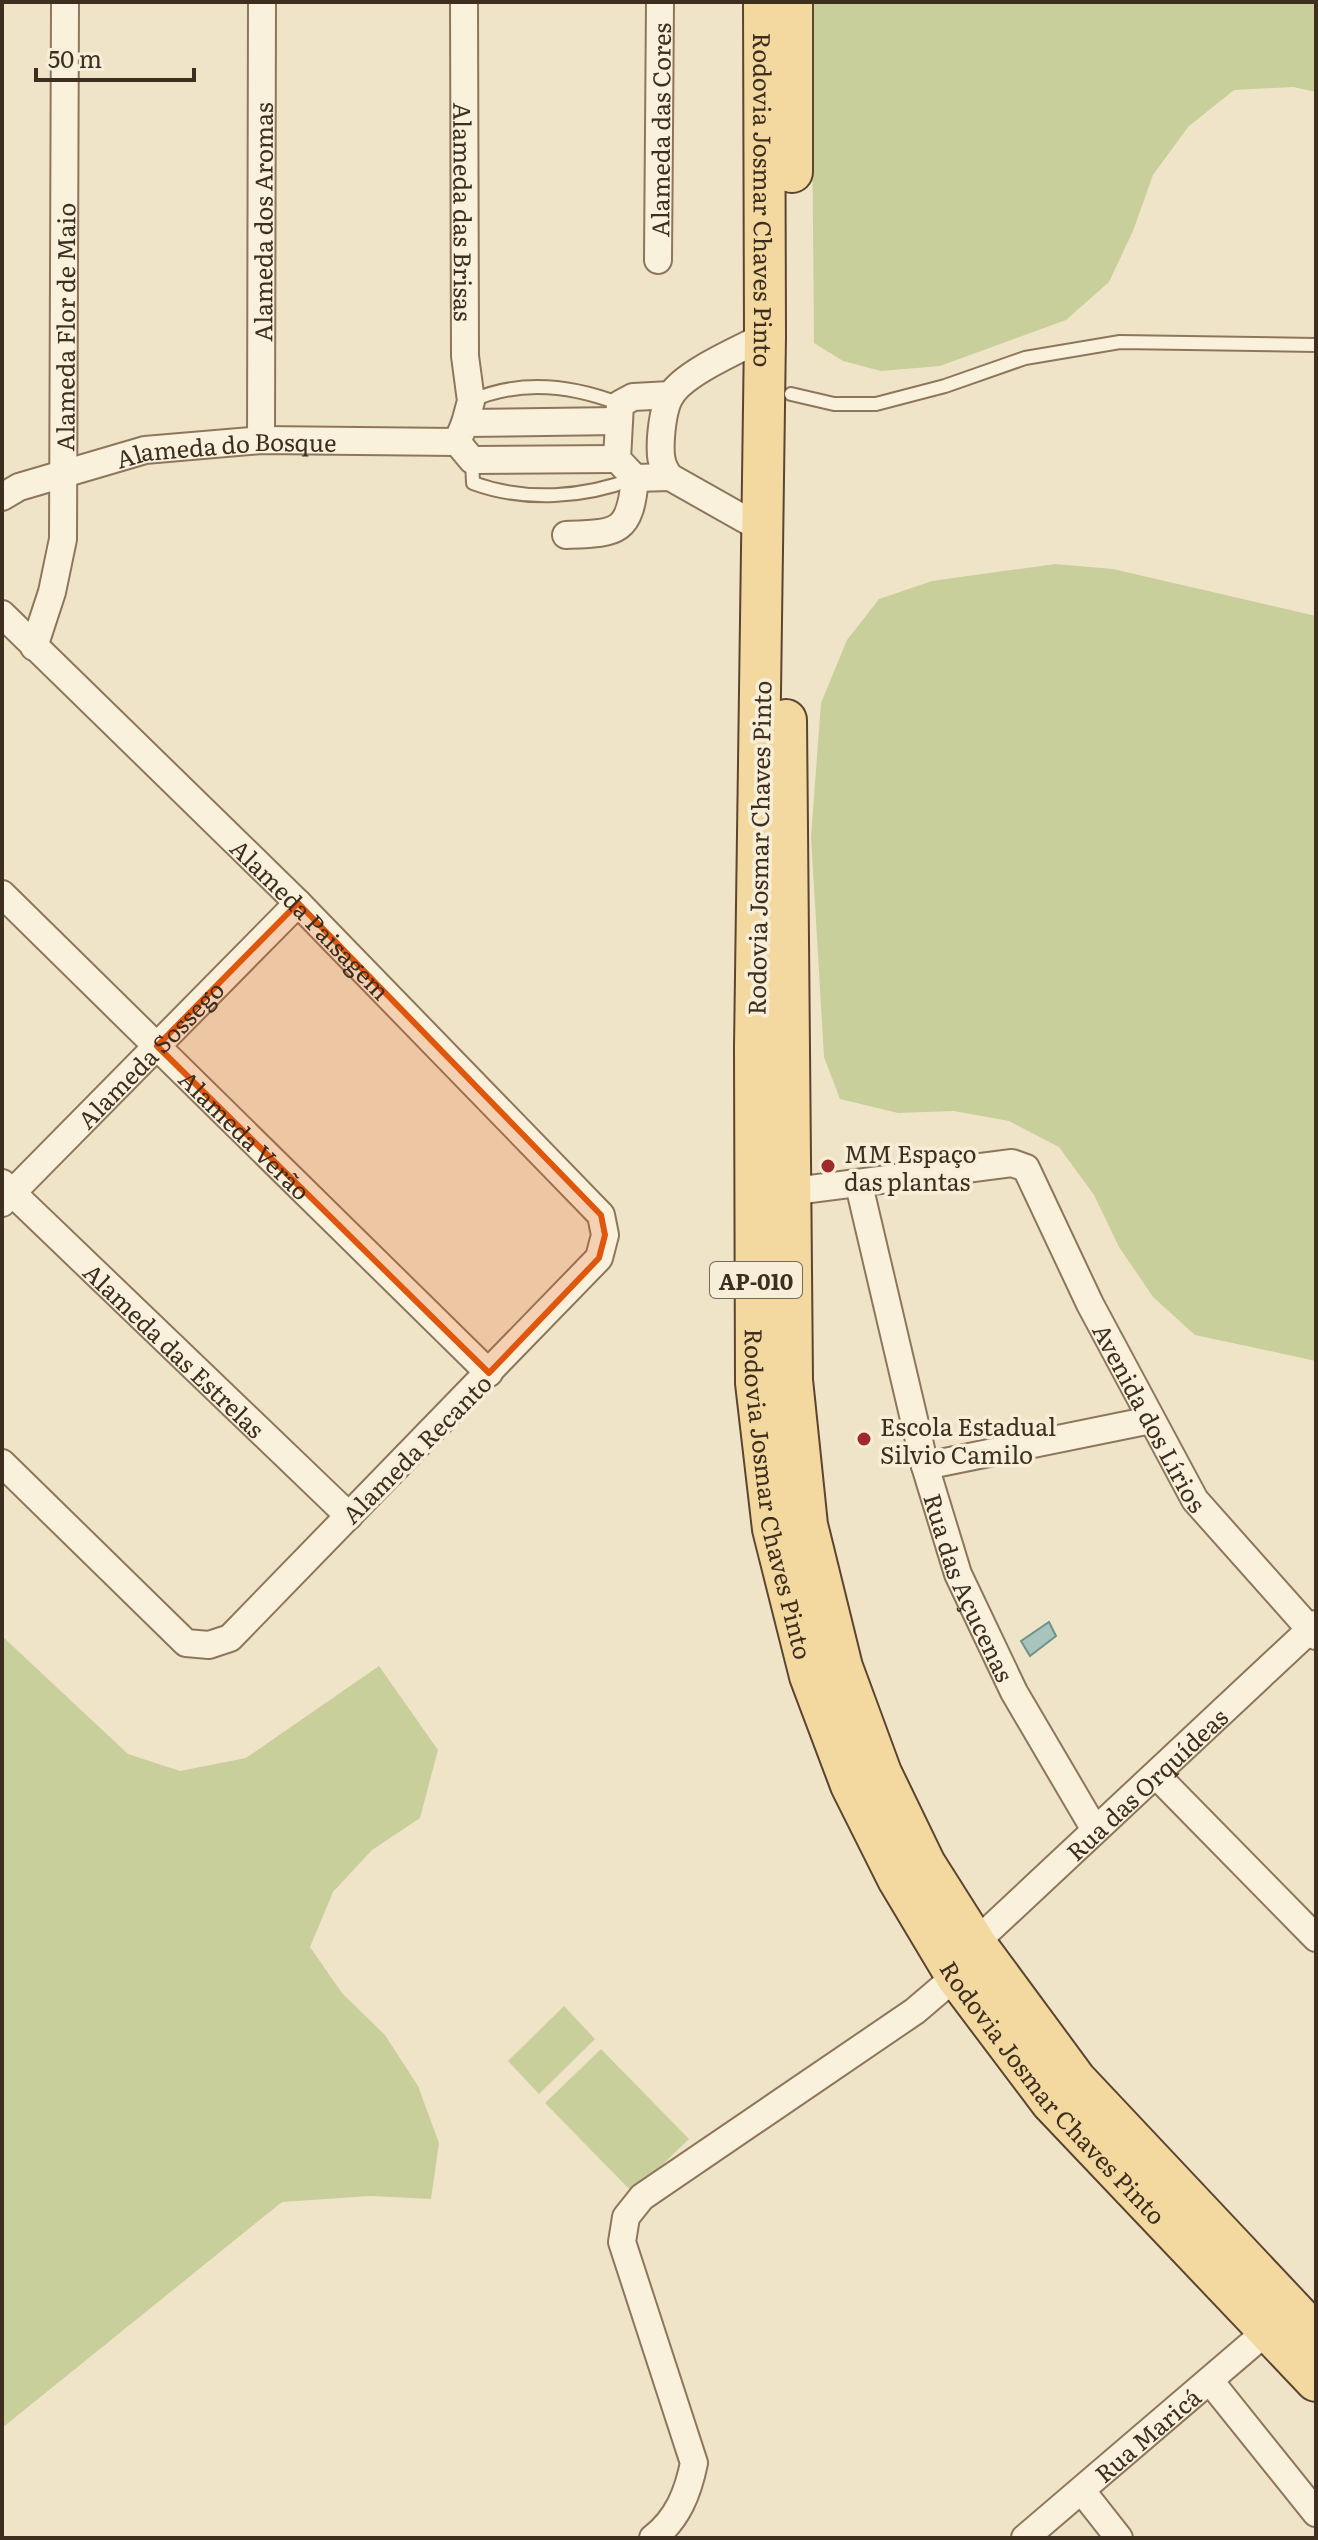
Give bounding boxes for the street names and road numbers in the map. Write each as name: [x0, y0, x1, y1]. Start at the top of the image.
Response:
street label: Alameda das Cores: [641, 23, 677, 237]
street label: Rodovia Josmar Chaves Pinto: [747, 32, 783, 368]
street label: Alameda dos Aromas: [244, 102, 279, 342]
street label: Alameda das Brisas: [447, 102, 482, 322]
street label: Alameda Flor de Maio: [46, 202, 82, 452]
street label: Alameda do Bosque: [111, 422, 337, 475]
street label: Rodovia Josmar Chaves Pinto: [738, 680, 778, 1016]
street label: Alameda Paisagem: [224, 830, 399, 1007]
street label: Alameda Sossego: [68, 972, 231, 1135]
street label: Alameda Verão: [172, 1061, 319, 1207]
street label: Alameda das Estrelas: [77, 1254, 274, 1445]
road number: AP-010: [710, 1262, 802, 1298]
street label: Avenida dos Lírios: [1086, 1317, 1215, 1519]
street label: Rodovia Josmar Chaves Pinto: [738, 1328, 823, 1663]
street label: Alameda Recanto: [333, 1365, 499, 1531]
street label: Rua das Açucenas: [917, 1489, 1024, 1687]
street label: Rua das Orquídeas: [1057, 1699, 1234, 1868]
street label: Rodovia Josmar Chaves Pinto: [933, 1953, 1175, 2231]
street label: Rua Maricá: [1086, 2378, 1207, 2490]

